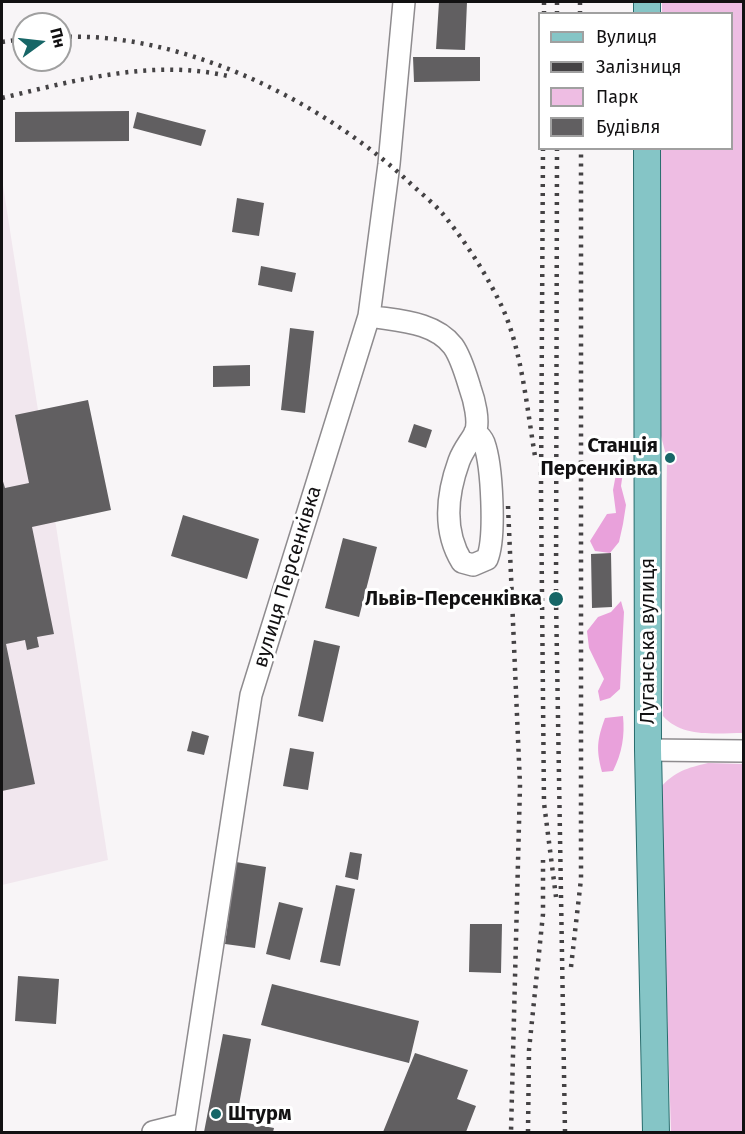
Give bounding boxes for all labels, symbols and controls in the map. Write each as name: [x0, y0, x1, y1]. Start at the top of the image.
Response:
north arrow: [12, 12, 72, 72]
legend: [538, 12, 733, 150]
text: Пн: [46, 26, 70, 50]
text: Вулиця: [596, 26, 657, 48]
text: Залізниця: [596, 56, 682, 78]
text: Парк: [596, 86, 638, 108]
text: Будівля: [596, 116, 660, 138]
place label: Станція Персенківка: [540, 434, 658, 481]
marker: Станція Персенківка: [663, 451, 677, 465]
street label: вулиця Персенківка: [249, 483, 327, 671]
street label: Луганська вулиця: [636, 558, 660, 724]
place label: Львів-Персенківка: [365, 587, 542, 611]
marker: Львів-Персенківка: [547, 590, 565, 608]
place label: Штурм: [228, 1102, 291, 1126]
marker: Штурм: [209, 1107, 223, 1121]

